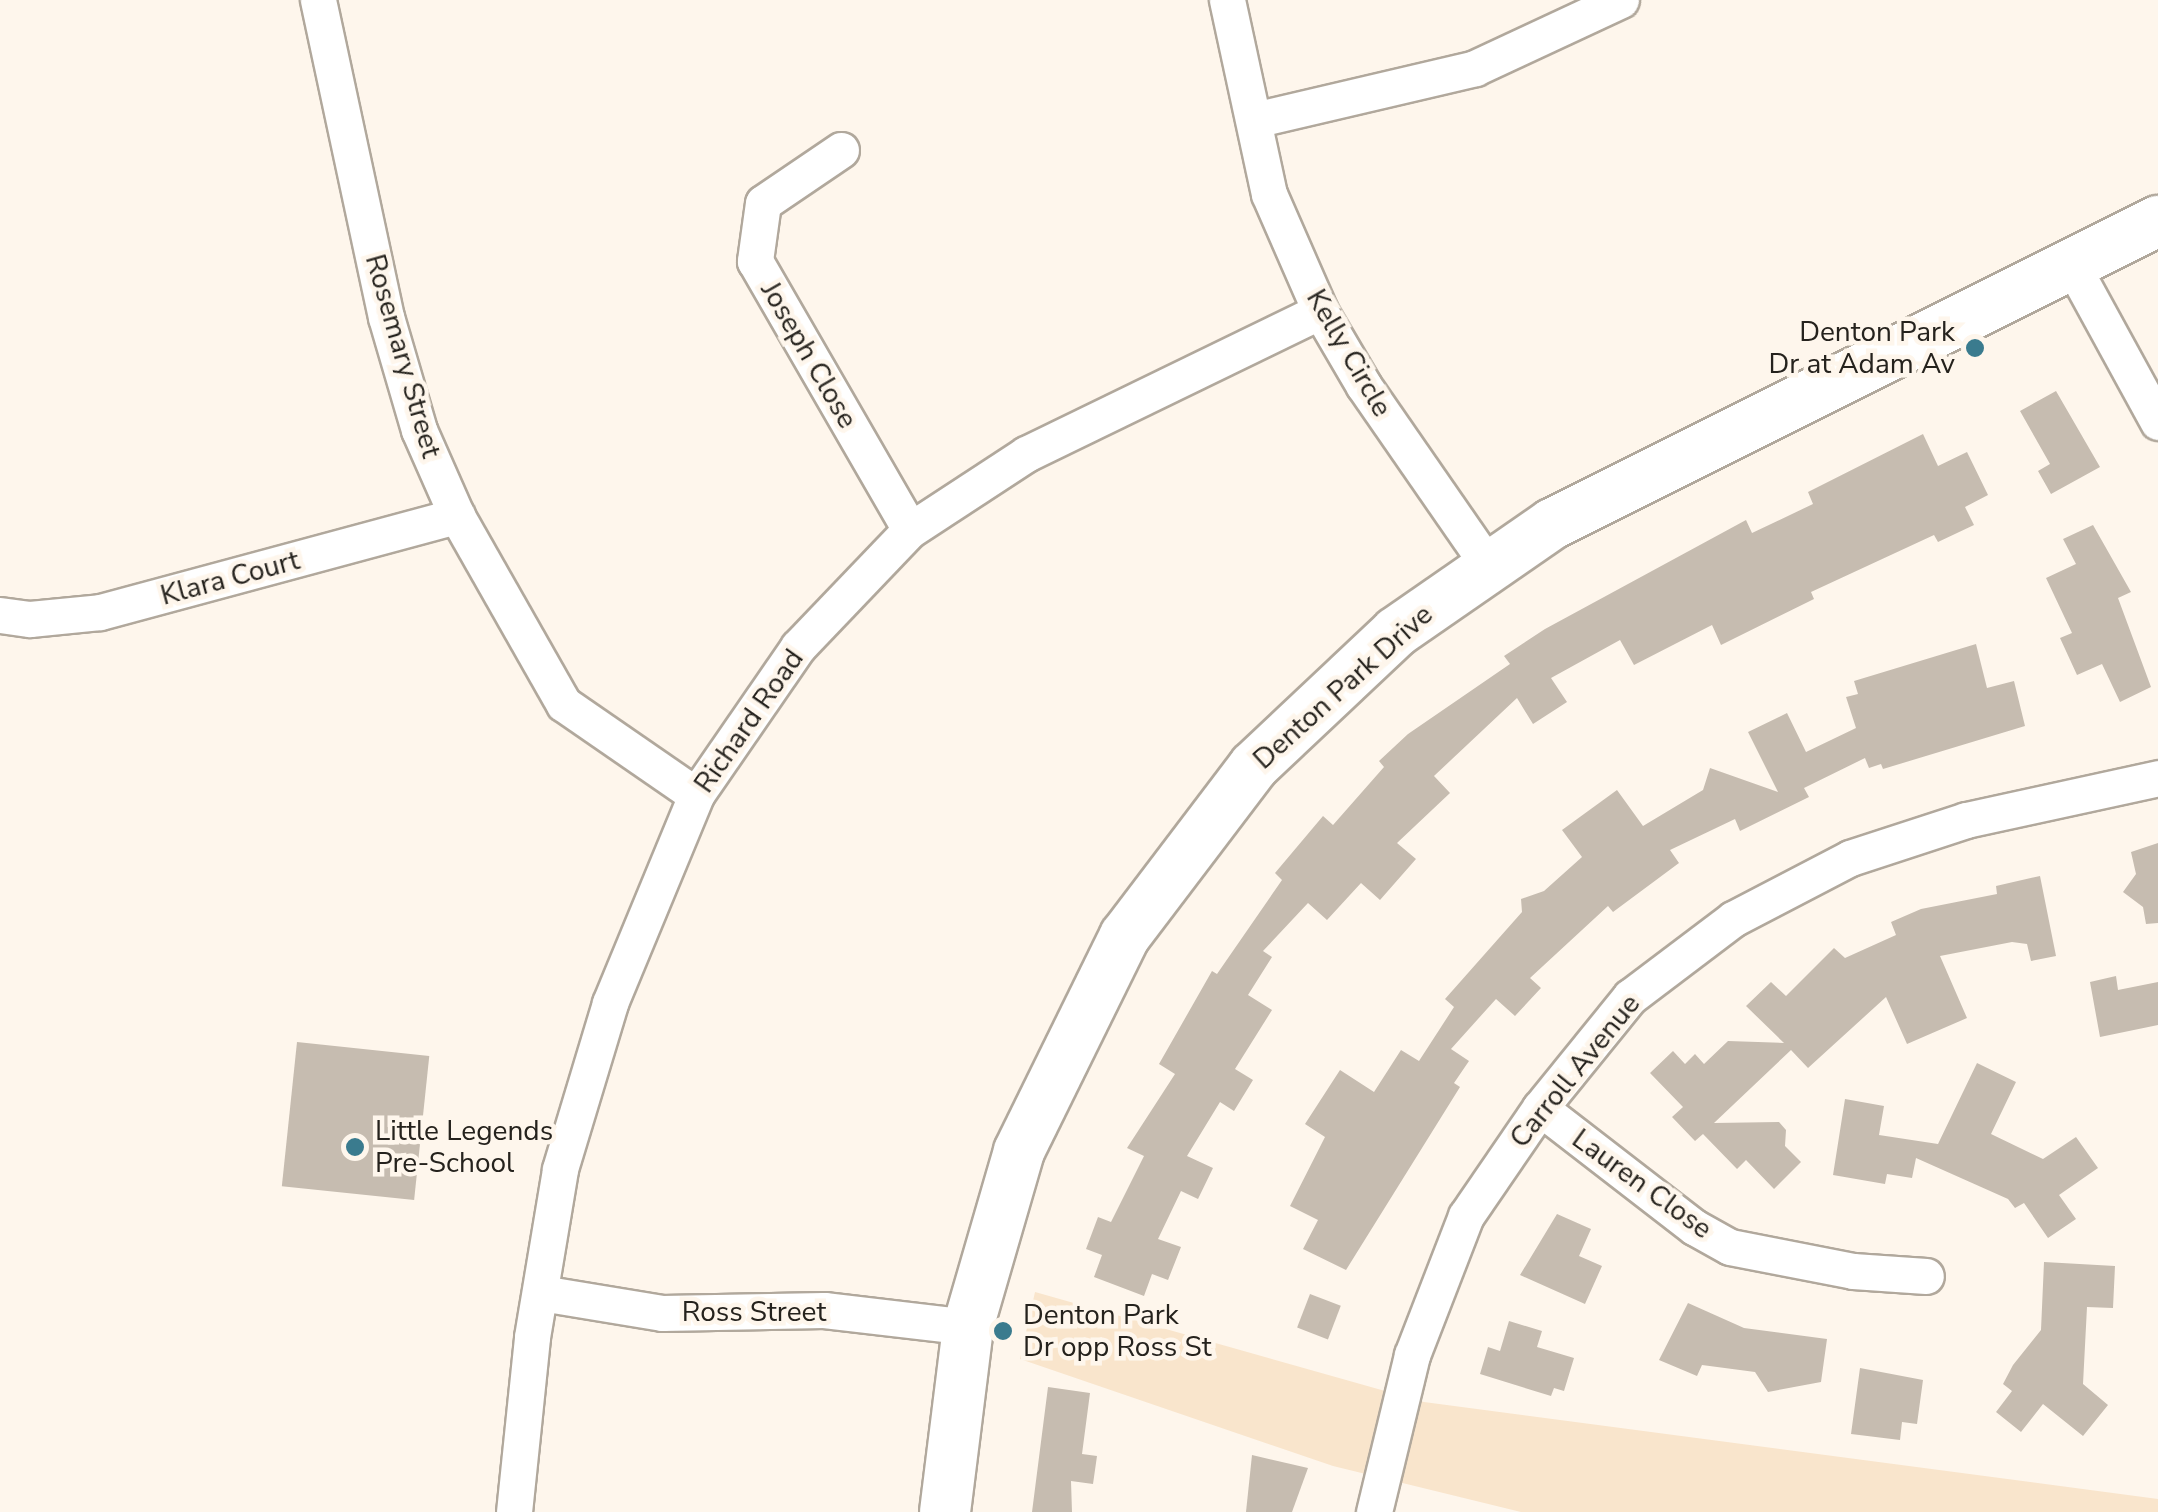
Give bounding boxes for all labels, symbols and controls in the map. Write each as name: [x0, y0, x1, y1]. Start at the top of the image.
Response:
street label: Rosemary Street: [358, 250, 448, 462]
street label: Joseph Close: [754, 276, 864, 434]
street label: Kelly Circle: [1299, 283, 1399, 423]
place label: Denton Park Dr at Adam Av: [1768, 315, 1955, 381]
marker: Denton Park Dr at Adam Av: [1964, 337, 1986, 359]
street label: Klara Court: [157, 543, 303, 613]
street label: Denton Park Drive: [1247, 598, 1439, 776]
street label: Richard Road: [687, 643, 811, 799]
street label: Carroll Avenue: [1503, 987, 1647, 1155]
place label: Little Legends Pre-School: [375, 1114, 553, 1180]
street label: Lauren Close: [1566, 1122, 1718, 1246]
marker: Little Legends Pre-School: [344, 1136, 366, 1158]
street label: Ross Street: [682, 1295, 826, 1329]
place label: Denton Park Dr opp Ross St: [1023, 1298, 1211, 1364]
marker: Denton Park Dr opp Ross St: [992, 1320, 1014, 1342]

